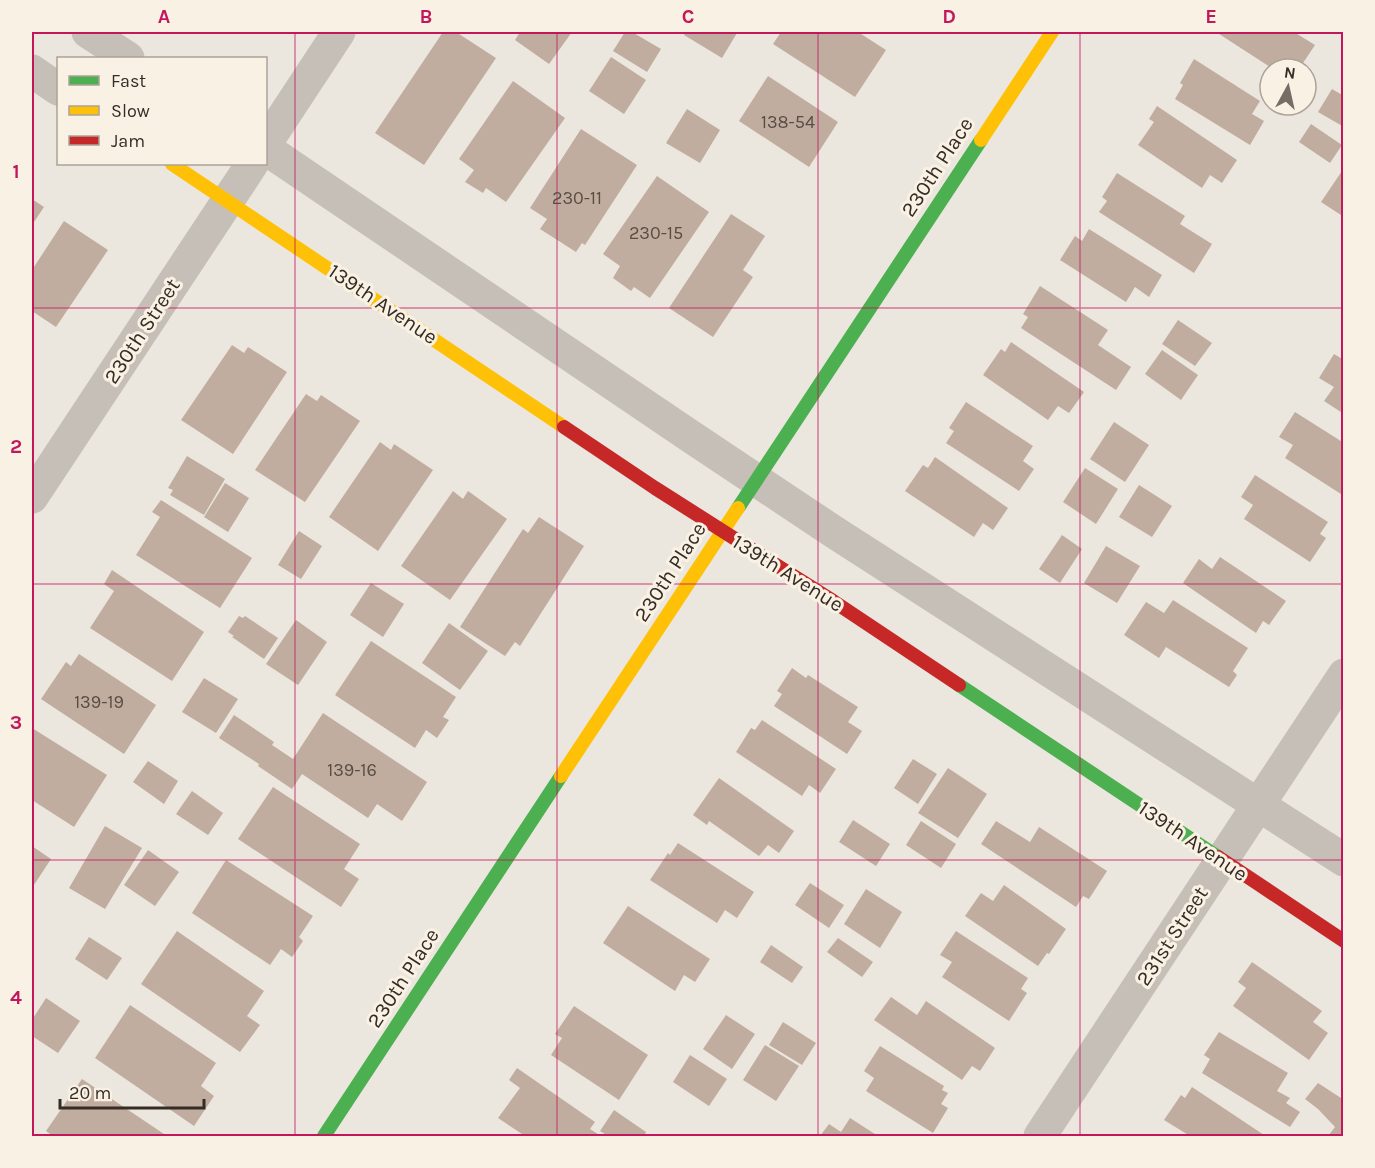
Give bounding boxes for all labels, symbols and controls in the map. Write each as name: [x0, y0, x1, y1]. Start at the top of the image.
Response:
text: A: [158, 5, 171, 28]
text: B: [420, 5, 432, 28]
text: C: [682, 5, 694, 28]
text: D: [942, 5, 956, 28]
text: E: [1205, 5, 1217, 28]
legend: [57, 57, 267, 165]
north arrow: [1258, 57, 1318, 117]
text: N: [1283, 62, 1297, 83]
text: Fast: [111, 70, 146, 92]
text: Slow: [111, 100, 150, 122]
house number: 138-54: [761, 111, 815, 133]
street label: 230th Place: [896, 113, 978, 221]
text: Jam: [111, 130, 145, 152]
text: 1: [12, 160, 20, 183]
house number: 230-11: [552, 187, 602, 209]
house number: 230-15: [629, 222, 683, 244]
street label: 139th Avenue: [324, 259, 442, 349]
street label: 230th Street: [99, 274, 185, 388]
text: 2: [10, 435, 22, 458]
street label: 230th Place: [629, 518, 711, 626]
street label: 139th Avenue: [728, 529, 848, 617]
house number: 139-19: [74, 691, 124, 713]
text: 3: [10, 711, 22, 734]
house number: 139-16: [327, 759, 377, 781]
street label: 139th Avenue: [1134, 796, 1252, 886]
street label: 231st Street: [1131, 882, 1213, 990]
street label: 230th Place: [362, 924, 444, 1032]
text: 4: [10, 986, 22, 1009]
scale bar: [60, 1072, 204, 1110]
text: 20 m: [69, 1082, 111, 1104]

